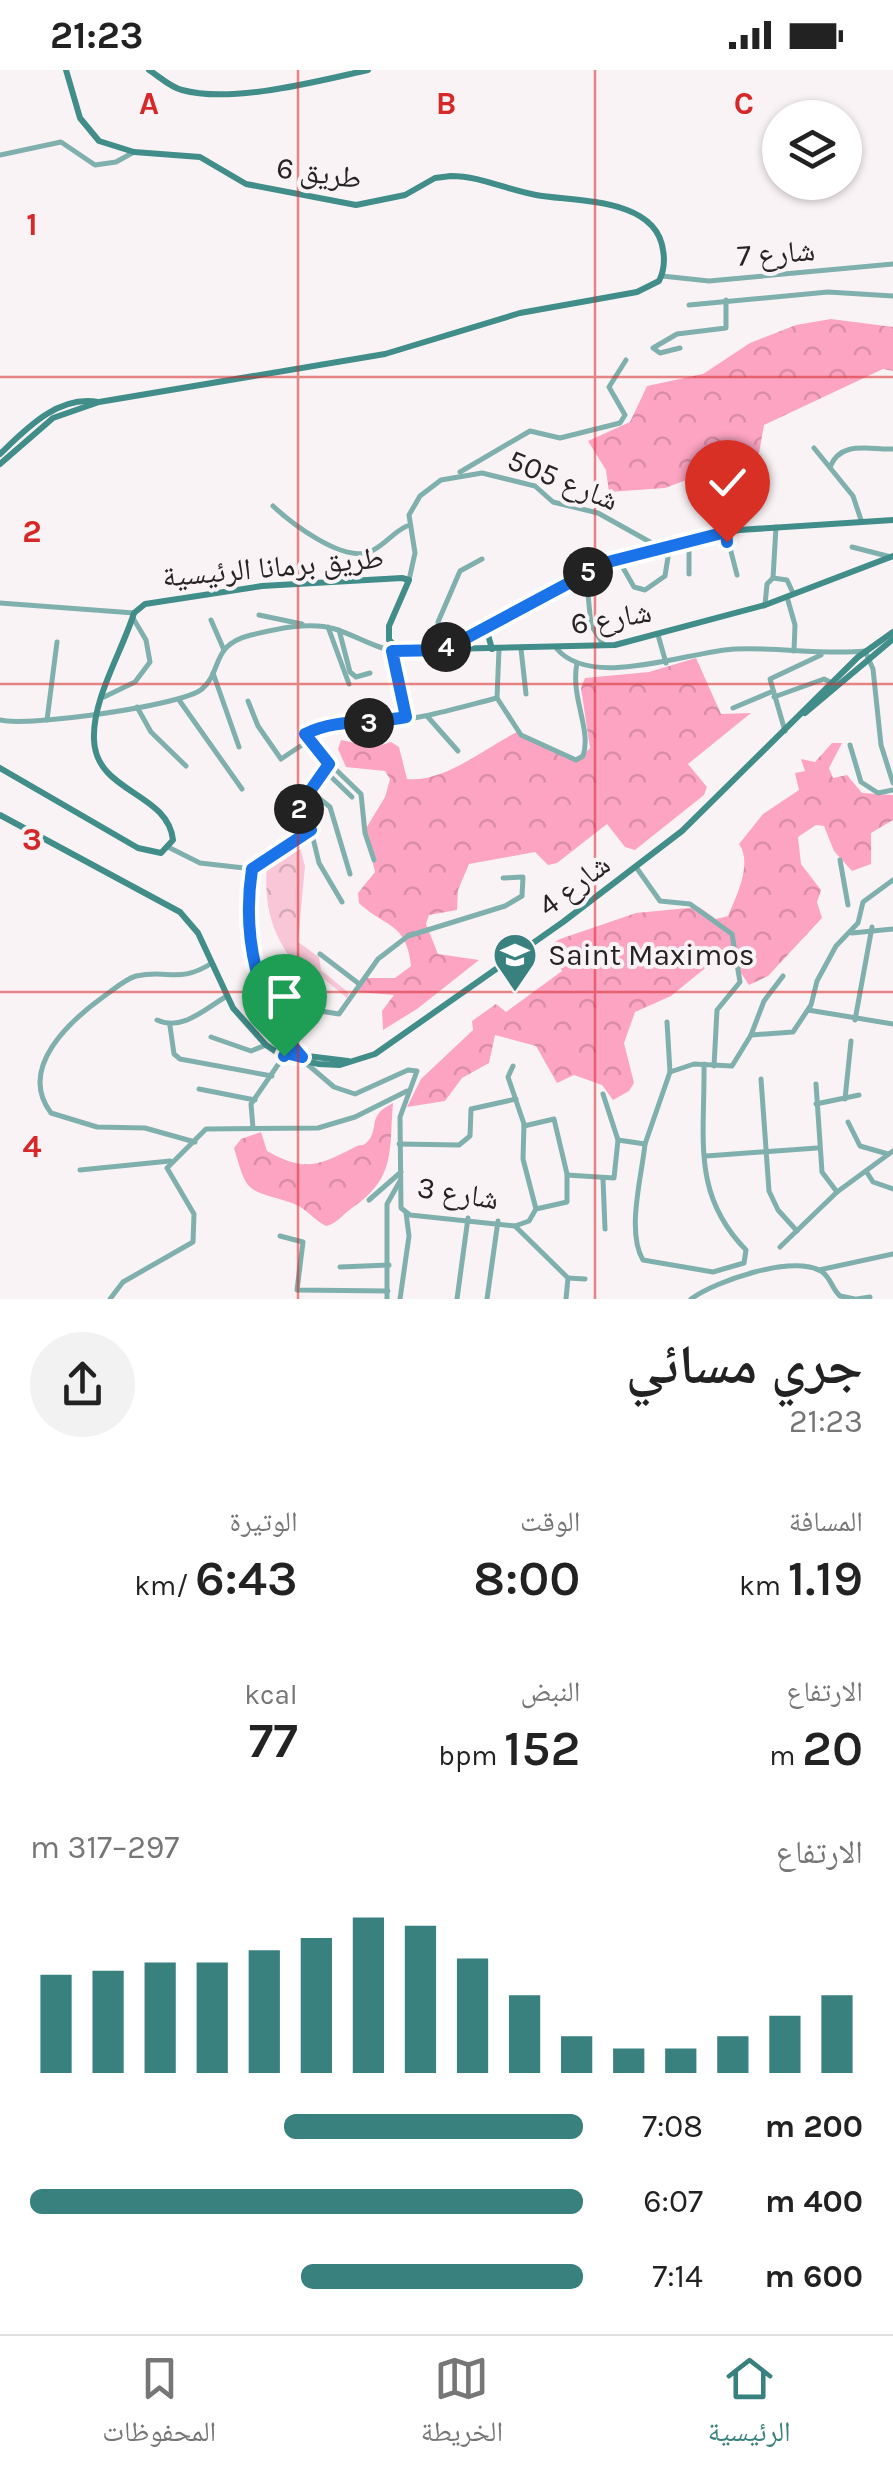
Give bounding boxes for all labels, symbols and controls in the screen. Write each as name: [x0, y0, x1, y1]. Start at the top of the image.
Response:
text: 21:23: [50, 13, 143, 58]
text: A: [139, 85, 159, 122]
text: B: [436, 85, 456, 122]
text: C: [734, 85, 754, 122]
map controls: [762, 100, 862, 200]
button: layers: [762, 100, 862, 200]
street label: طريق 6: [274, 149, 364, 197]
text: 1: [26, 206, 38, 243]
street label: شارع 7: [736, 232, 816, 275]
pin: [685, 440, 770, 543]
street label: شارع 505: [502, 442, 623, 519]
icon: check: [700, 455, 755, 510]
text: 2: [22, 513, 42, 550]
street label: طريق برمانا الرئيسية: [161, 539, 385, 595]
pin: 5: [563, 547, 613, 597]
text: 5: [580, 555, 596, 588]
street label: شارع 6: [568, 594, 654, 643]
pin: 4: [421, 622, 471, 672]
text: 4: [438, 630, 454, 663]
pin: 3: [344, 698, 394, 748]
text: 3: [360, 706, 378, 739]
pin: 2: [274, 784, 324, 834]
text: 2: [291, 792, 307, 825]
text: 3: [22, 821, 42, 858]
street label: شارع 4: [531, 846, 618, 925]
school or university icon: Saint Maximos: [492, 932, 538, 993]
place label: Saint Maximos: [548, 937, 755, 973]
pin: [242, 954, 327, 1057]
icon: arrive: [257, 969, 312, 1024]
text: 4: [22, 1128, 42, 1165]
street label: شارع 3: [415, 1169, 501, 1218]
button: share: [30, 1332, 135, 1437]
text: جري مسائي: [626, 1333, 863, 1397]
text: 21:23: [789, 1403, 863, 1440]
text: الوتيرة: [230, 1505, 298, 1538]
text: الوقت: [520, 1505, 580, 1538]
text: المسافة: [789, 1505, 863, 1538]
text: 6:43: [195, 1549, 298, 1608]
text: 8:00: [473, 1549, 580, 1608]
text: 1.19: [788, 1549, 863, 1608]
text: /km: [134, 1569, 195, 1602]
text: km: [739, 1569, 788, 1602]
text: النبض: [521, 1675, 580, 1708]
text: الارتفاع: [787, 1675, 863, 1708]
text: kcal: [244, 1678, 298, 1711]
text: 77: [249, 1711, 298, 1770]
text: 152: [504, 1719, 580, 1778]
text: 20: [802, 1719, 863, 1778]
text: bpm: [438, 1739, 504, 1772]
text: m: [769, 1739, 802, 1772]
text: 297–317 m: [30, 1829, 179, 1866]
text: الارتفاع: [776, 1834, 863, 1871]
text: 7:08: [642, 2108, 703, 2145]
text: 200 m: [765, 2108, 863, 2145]
text: 6:07: [643, 2183, 703, 2220]
text: 400 m: [765, 2183, 863, 2220]
text: 7:14: [652, 2258, 703, 2295]
text: 600 m: [765, 2258, 863, 2295]
tab: المحفوظات: [102, 2351, 216, 2459]
tab: الخريطة: [421, 2351, 503, 2459]
tab: الرئيسية: [708, 2351, 791, 2459]

